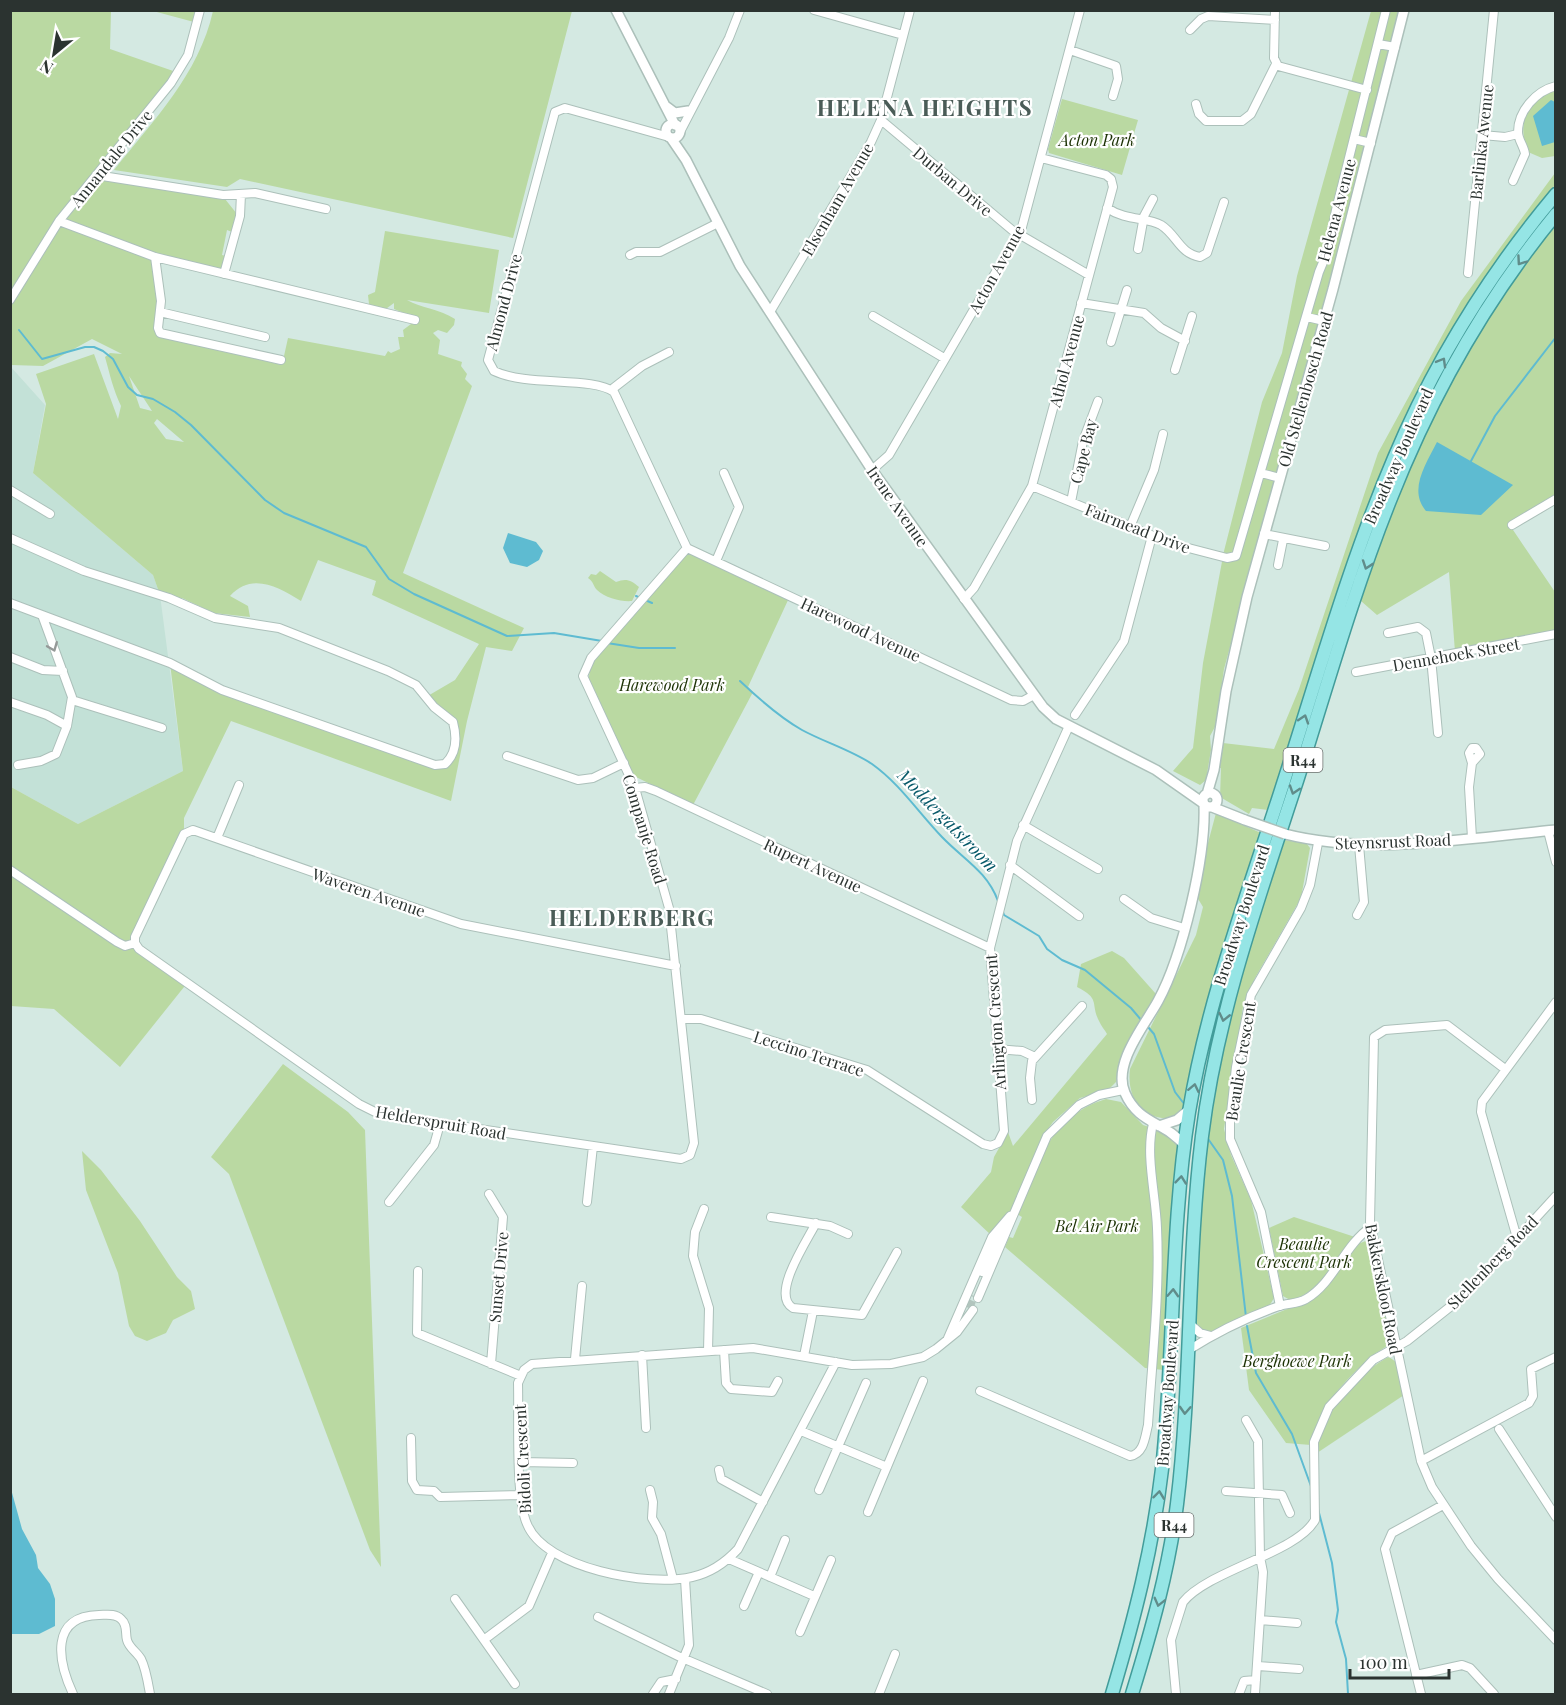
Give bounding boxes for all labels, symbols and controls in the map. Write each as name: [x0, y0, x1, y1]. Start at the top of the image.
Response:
north arrow: [24, 24, 84, 84]
text: N: [36, 55, 57, 79]
street label: Barlinka Avenue: [1464, 83, 1498, 201]
district label: HELENA HEIGHTS: [817, 92, 1033, 122]
street label: Annandale Drive: [65, 105, 157, 212]
park label: Acton Park: [1057, 129, 1135, 150]
street label: Elsenham Avenue: [796, 139, 878, 259]
street label: Durban Drive: [909, 142, 997, 220]
street label: Helena Avenue: [1312, 156, 1360, 264]
street label: Acton Avenue: [963, 221, 1029, 318]
street label: Almond Drive: [480, 251, 526, 354]
one-way arrow: [1517, 254, 1528, 265]
street label: Old Stellenbosch Road: [1273, 309, 1337, 469]
street label: Athol Avenue: [1043, 313, 1088, 410]
one-way arrow: [1434, 358, 1446, 368]
street label: Broadway Boulevard: [1359, 385, 1437, 527]
street label: Cape Bay: [1065, 416, 1101, 486]
street label: Irene Avenue: [862, 461, 934, 551]
street label: Fairmead Drive: [1082, 498, 1194, 558]
one-way arrow: [1362, 559, 1374, 570]
street label: Harewood Avenue: [798, 592, 924, 666]
street label: Dennehoek Street: [1391, 632, 1522, 676]
one-way arrow: [46, 641, 58, 652]
park label: Harewood Park: [618, 674, 725, 695]
one-way arrow: [1296, 714, 1309, 725]
road number: R44: [1284, 748, 1322, 772]
water label: Moddergatstroom: [892, 762, 1003, 877]
street label: Companje Road: [618, 772, 672, 886]
one-way arrow: [1288, 784, 1301, 795]
street label: Steynsrust Road: [1334, 828, 1452, 854]
street label: Rupert Avenue: [761, 833, 865, 897]
street label: Broadway Boulevard: [1208, 842, 1274, 988]
street label: Waveren Avenue: [309, 863, 428, 921]
district label: HELDERBERG: [549, 902, 715, 932]
street label: Arlington Crescent: [980, 953, 1010, 1092]
street label: Beaulie Crescent: [1220, 999, 1260, 1122]
one-way arrow: [1218, 1011, 1231, 1021]
street label: Leccino Terrace: [751, 1025, 867, 1081]
one-way arrow: [1187, 1084, 1200, 1094]
street label: Helderspruit Road: [374, 1100, 508, 1144]
one-way arrow: [1174, 1175, 1187, 1185]
street label: Stellenberg Road: [1442, 1211, 1542, 1313]
park label: Bel Air Park: [1054, 1215, 1139, 1236]
street label: Bakkerskloof Road: [1361, 1222, 1407, 1356]
street label: Sunset Drive: [484, 1231, 512, 1323]
park label: Beaulie Crescent Park: [1256, 1233, 1352, 1272]
one-way arrow: [1167, 1288, 1180, 1297]
street label: Broadway Boulevard: [1151, 1319, 1183, 1467]
park label: Berghoewe Park: [1242, 1350, 1351, 1371]
street label: Bidoli Crescent: [509, 1403, 535, 1514]
one-way arrow: [1178, 1405, 1191, 1414]
one-way arrow: [1152, 1490, 1164, 1499]
road number: R44: [1154, 1513, 1194, 1537]
one-way arrow: [1153, 1597, 1166, 1607]
scale bar: [1350, 1642, 1449, 1680]
text: 100 m: [1359, 1650, 1408, 1674]

